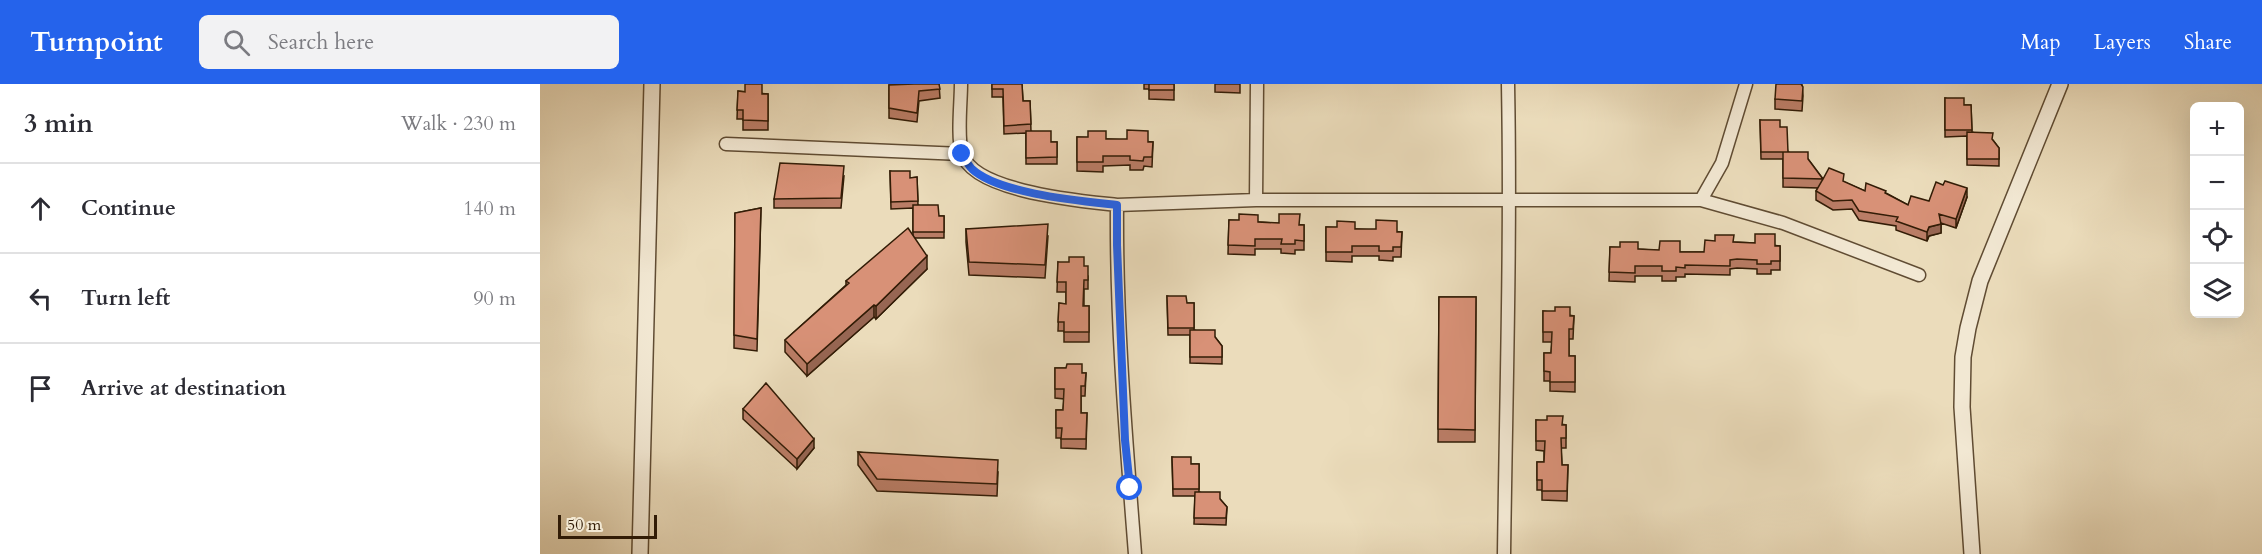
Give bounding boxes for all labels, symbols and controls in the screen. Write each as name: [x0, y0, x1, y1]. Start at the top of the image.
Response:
search box: [199, 15, 619, 69]
text: Turnpoint: [30, 23, 163, 61]
icon: search: [220, 26, 253, 59]
text: Search here: [268, 27, 374, 57]
text: Map: [2021, 28, 2061, 57]
text: Layers: [2094, 28, 2151, 57]
text: Share: [2184, 28, 2232, 57]
map controls: [2190, 102, 2244, 318]
button: +: [2190, 102, 2244, 156]
text: 3 min: [24, 106, 93, 141]
text: Walk · 230 m: [401, 110, 516, 137]
route end: [948, 140, 974, 166]
button: −: [2190, 156, 2244, 210]
icon: ahead: [24, 192, 57, 225]
text: Continue: [81, 193, 176, 223]
text: 140 m: [463, 195, 516, 222]
button: locate: [2190, 210, 2244, 264]
button: layers: [2190, 264, 2244, 318]
icon: left: [24, 282, 57, 315]
text: Turn left: [81, 283, 170, 313]
text: 90 m: [473, 285, 516, 312]
icon: arrive: [24, 372, 57, 405]
text: Arrive at destination: [81, 373, 286, 403]
route start: [1116, 474, 1142, 500]
scale bar: [558, 512, 657, 540]
text: 50 m: [567, 514, 601, 536]

